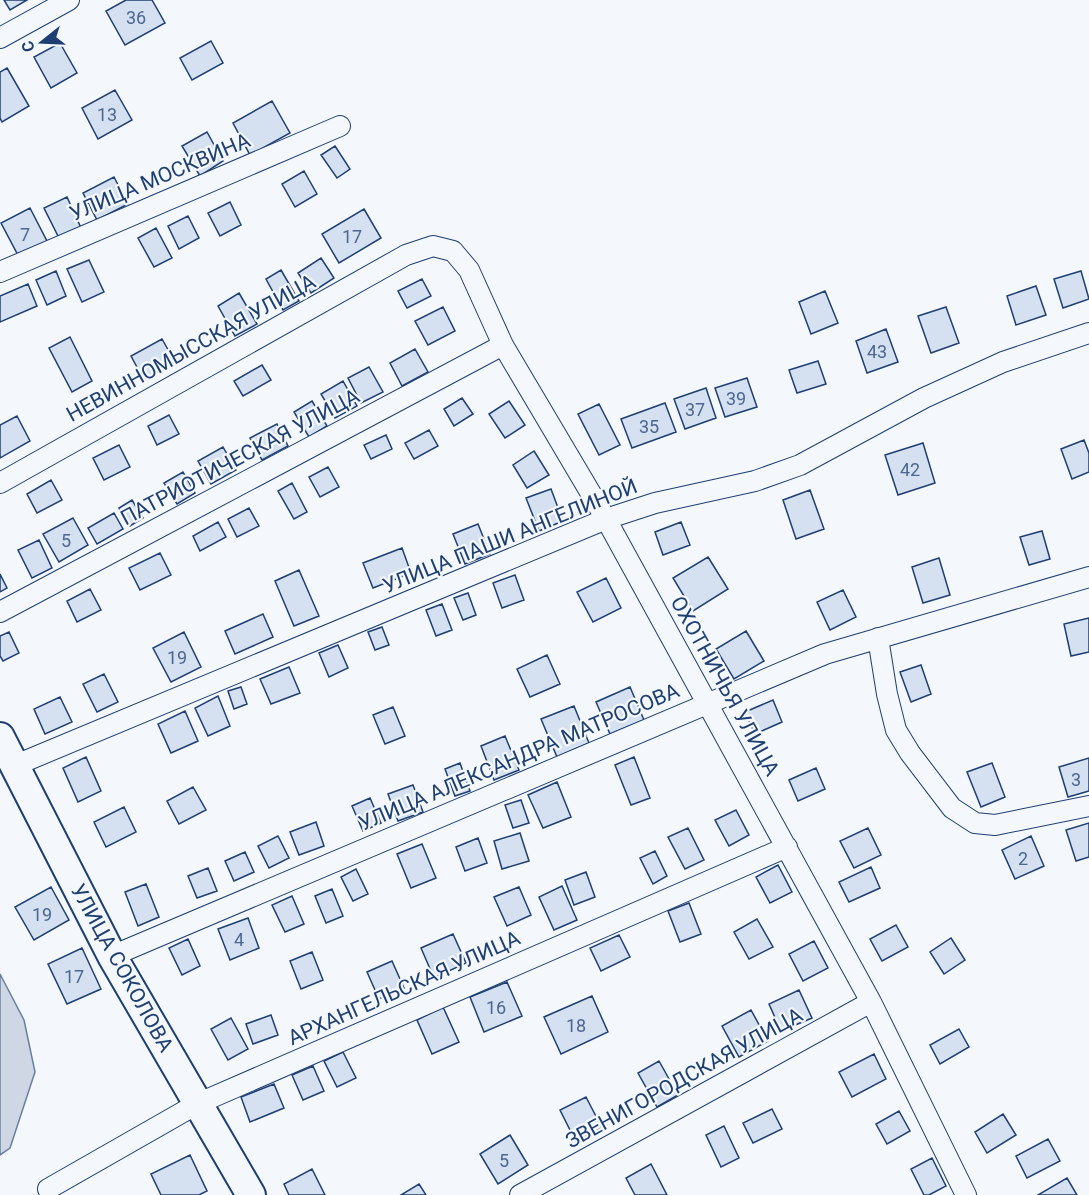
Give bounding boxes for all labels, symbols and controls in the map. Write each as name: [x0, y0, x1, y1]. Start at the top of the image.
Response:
house number: 36: [126, 7, 146, 28]
north arrow: [12, 12, 72, 72]
text: С: [18, 39, 39, 54]
house number: 13: [97, 104, 117, 125]
street label: УЛИЦА МОСКВИНА: [66, 128, 254, 226]
house number: 7: [20, 224, 30, 245]
house number: 17: [342, 226, 362, 247]
street label: НЕВИННОМЫССКАЯ УЛИЦА: [62, 269, 320, 427]
house number: 43: [867, 341, 887, 362]
street label: ПАТРИОТИЧЕСКАЯ УЛИЦА: [116, 384, 364, 530]
house number: 39: [726, 388, 746, 409]
house number: 37: [685, 399, 705, 420]
house number: 35: [639, 416, 659, 437]
house number: 42: [900, 459, 920, 480]
street label: УЛИЦА ПАШИ АНГЕЛИНОЙ: [379, 474, 641, 598]
house number: 5: [61, 530, 71, 551]
street label: ОХОТНИЧЬЯ УЛИЦА: [666, 592, 784, 780]
house number: 19: [167, 647, 187, 668]
street label: УЛИЦА АЛЕКСАНДРА МАТРОСОВА: [355, 678, 683, 836]
house number: 3: [1071, 769, 1081, 790]
house number: 2: [1018, 848, 1028, 869]
street label: УЛИЦА СОКОЛОВА: [66, 880, 178, 1057]
house number: 19: [32, 904, 52, 925]
street label: АРХАНГЕЛЬСКАЯ УЛИЦА: [284, 926, 524, 1050]
house number: 4: [234, 929, 244, 950]
house number: 17: [64, 966, 84, 987]
house number: 16: [486, 997, 506, 1018]
street label: ЗВЕНИГОРОДСКАЯ УЛИЦА: [561, 1003, 807, 1153]
house number: 18: [566, 1015, 586, 1036]
house number: 5: [499, 1150, 509, 1171]

